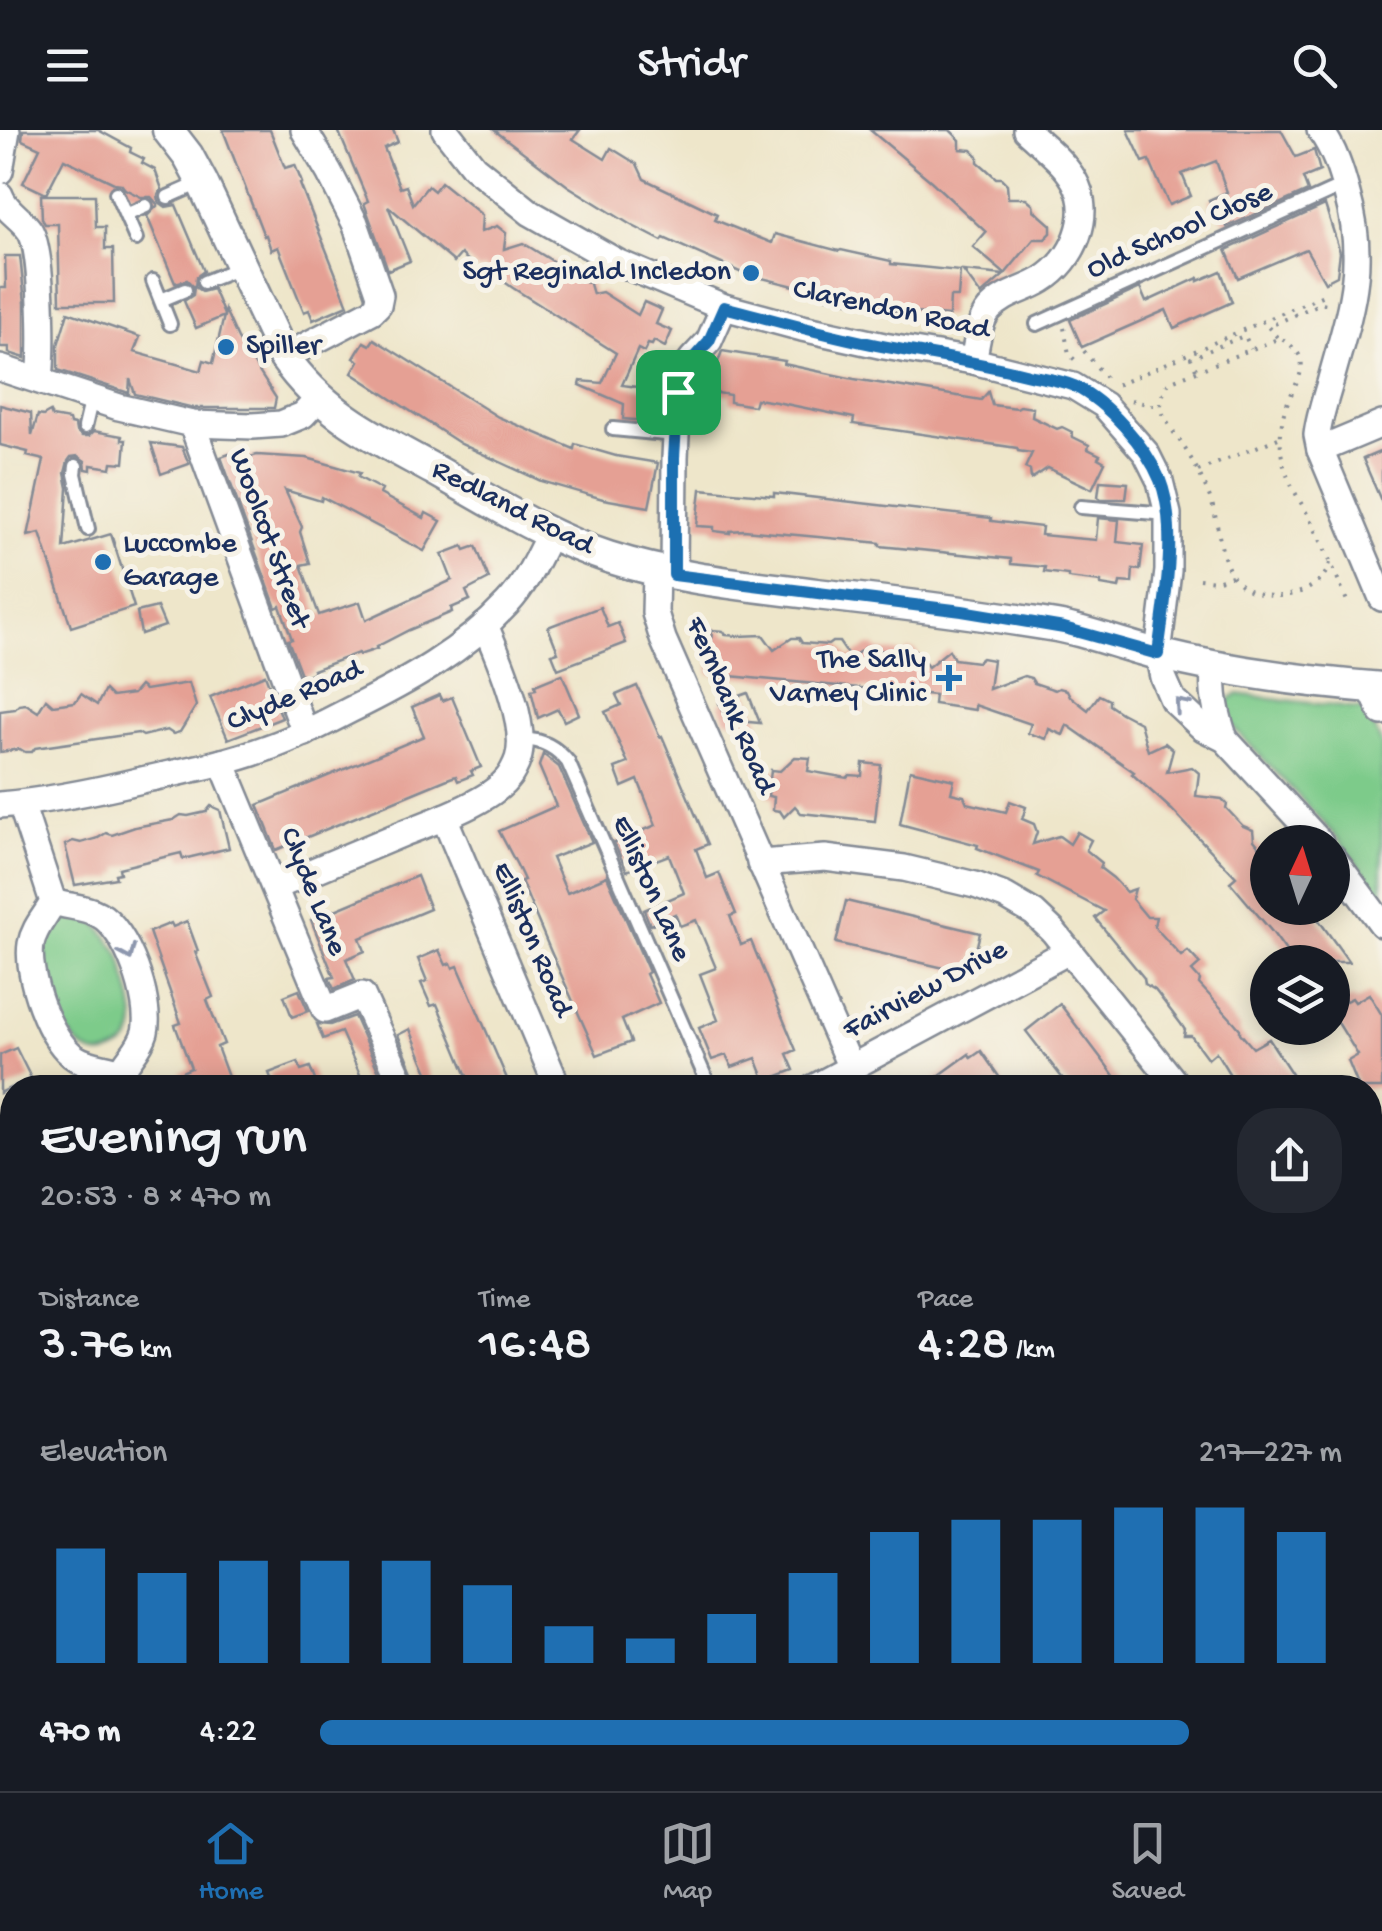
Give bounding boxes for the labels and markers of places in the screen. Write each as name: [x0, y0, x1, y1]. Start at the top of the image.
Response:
place label: Sgt Reginald Incledon: [463, 256, 731, 291]
marker: Sgt Reginald Incledon: [740, 262, 762, 284]
place label: Spiller: [246, 330, 323, 365]
marker: Spiller: [215, 336, 237, 358]
pin: [636, 350, 721, 435]
place label: Luccombe Garage: [123, 528, 237, 597]
marker: Luccombe Garage: [92, 551, 114, 573]
place label: The Sally Varney Clinic: [769, 644, 928, 713]
marker: The Sally Varney Clinic: [936, 665, 962, 691]

